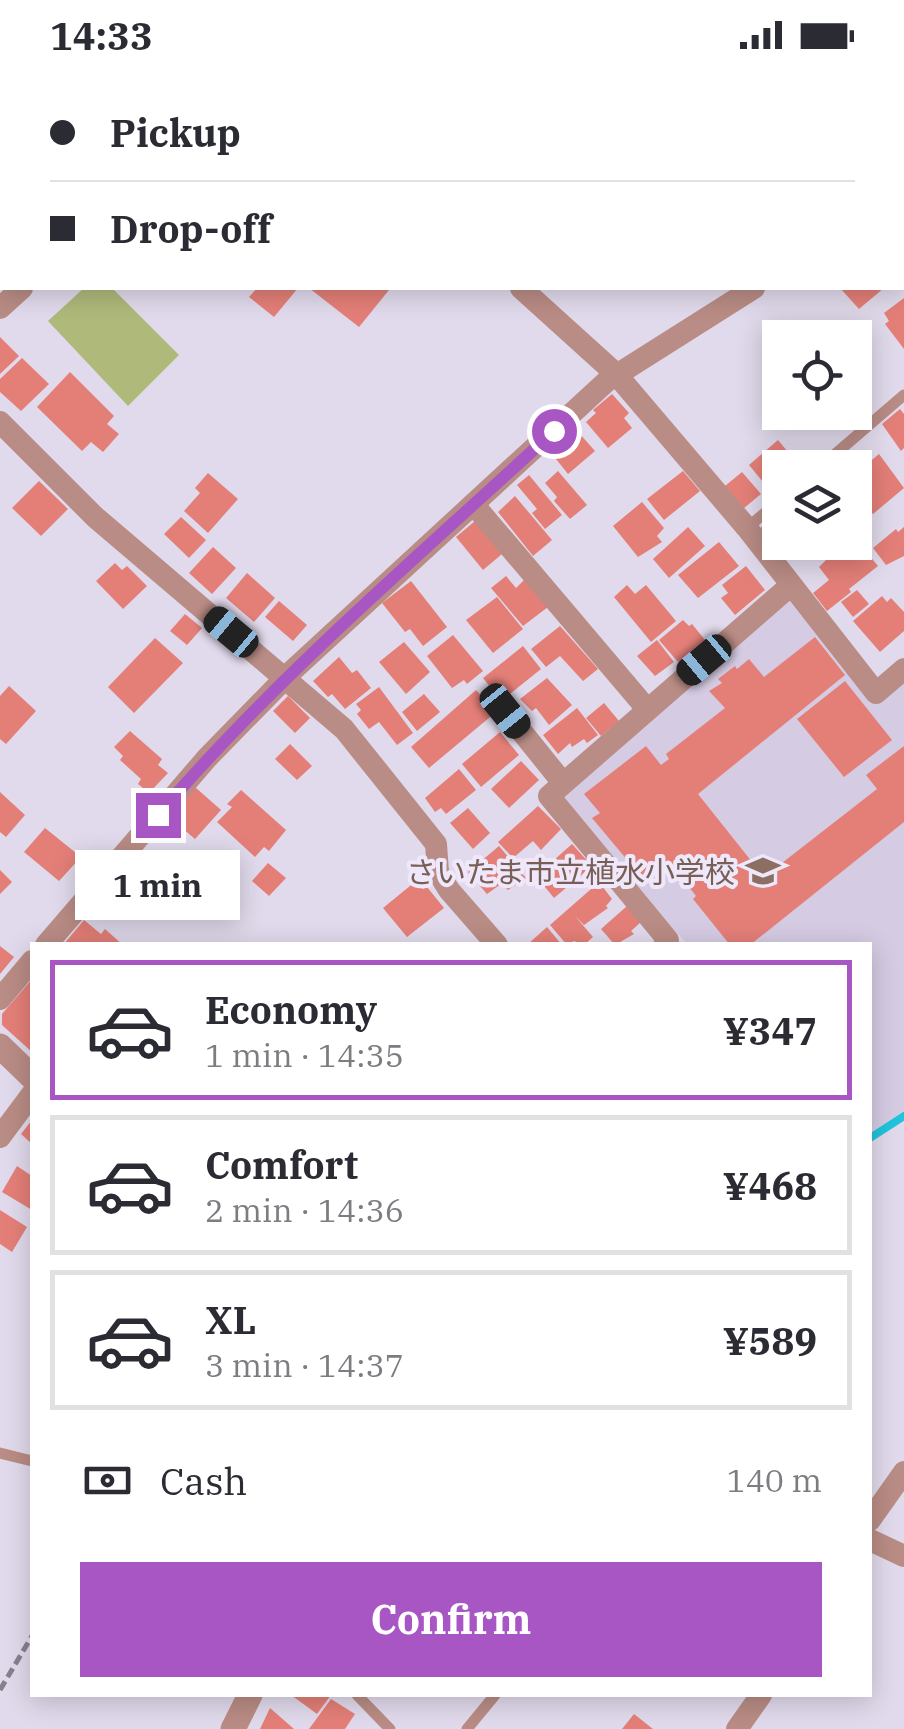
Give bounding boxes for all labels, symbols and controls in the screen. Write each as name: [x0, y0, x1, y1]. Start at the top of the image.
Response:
text: 14:33: [50, 11, 153, 60]
text: Pickup: [110, 108, 241, 157]
text: Drop-off: [110, 204, 272, 253]
map controls: [762, 320, 872, 560]
button: locate: [762, 320, 872, 430]
route start: [532, 409, 577, 454]
button: layers: [762, 450, 872, 560]
car: [198, 601, 264, 663]
car: [671, 629, 737, 691]
car: [474, 678, 536, 744]
route end: [136, 793, 181, 838]
callout: 1 min: [76, 850, 240, 920]
place label: さいたま市立植水小学校: [406, 852, 735, 891]
school or university icon: さいたま市立植水小学校: [744, 852, 782, 890]
text: 1 min: [113, 864, 202, 906]
icon: car: [85, 985, 175, 1075]
text: Economy: [205, 985, 377, 1034]
text: ¥347: [723, 1006, 817, 1055]
text: 1 min · 14:35: [205, 1034, 404, 1076]
icon: car: [85, 1140, 175, 1230]
text: Comfort: [205, 1140, 358, 1189]
text: ¥468: [723, 1161, 817, 1210]
text: 2 min · 14:36: [205, 1189, 404, 1231]
icon: car: [85, 1295, 175, 1385]
text: XL: [205, 1295, 256, 1344]
text: ¥589: [723, 1316, 817, 1365]
text: 3 min · 14:37: [205, 1344, 404, 1386]
icon: cash: [80, 1453, 135, 1508]
text: Cash: [160, 1456, 247, 1505]
text: 140 m: [726, 1459, 822, 1501]
button: Confirm: [80, 1562, 822, 1677]

